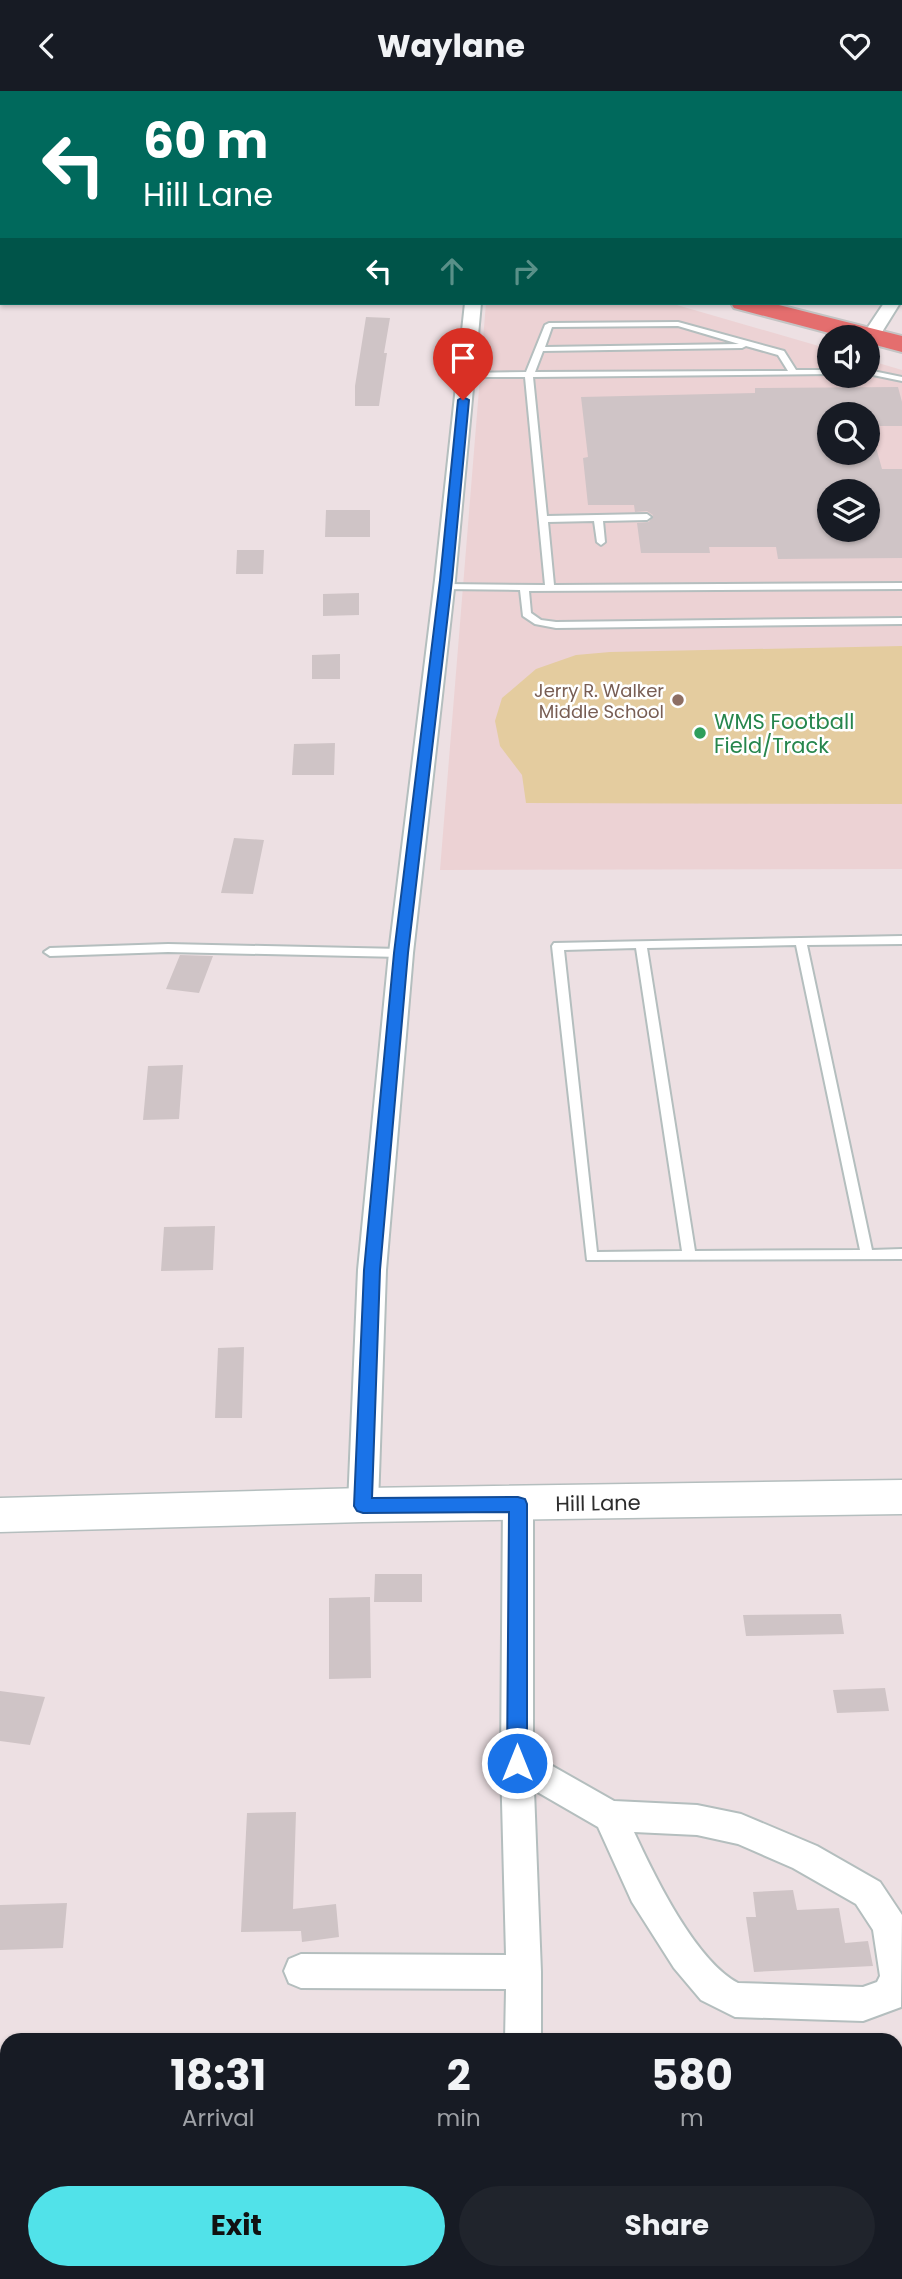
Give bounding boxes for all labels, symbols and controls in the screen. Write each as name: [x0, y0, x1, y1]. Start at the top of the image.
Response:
text: Waylane: [377, 23, 525, 68]
icon: back: [28, 27, 66, 65]
icon: heart: [836, 27, 874, 65]
text: 60 m: [143, 107, 268, 175]
icon: left: [28, 119, 119, 210]
text: Hill Lane: [143, 172, 273, 217]
icon: left: [360, 252, 398, 290]
icon: ahead: [433, 252, 471, 290]
icon: right: [506, 252, 544, 290]
map controls: [817, 325, 880, 542]
button: sound: [817, 325, 880, 388]
pin: [433, 328, 493, 400]
icon: arrive: [444, 339, 482, 377]
button: search: [817, 402, 880, 465]
button: layers: [817, 479, 880, 542]
place label: Jerry R. Walker Middle School: [534, 678, 664, 724]
marker: Jerry R. Walker Middle School: [670, 692, 686, 708]
place label: WMS Football Field/Track: [714, 707, 854, 760]
marker: WMS Football Field/Track: [692, 725, 708, 741]
street label: Hill Lane: [555, 1488, 641, 1518]
position arrow: [480, 1726, 554, 1800]
text: 18:31: [170, 2046, 266, 2105]
text: 2: [447, 2046, 471, 2105]
text: 580: [651, 2046, 733, 2105]
text: Arrival: [182, 2102, 255, 2134]
text: min: [437, 2102, 481, 2134]
text: m: [680, 2102, 704, 2134]
button: Exit: [28, 2186, 445, 2266]
button: Share: [459, 2186, 875, 2266]

